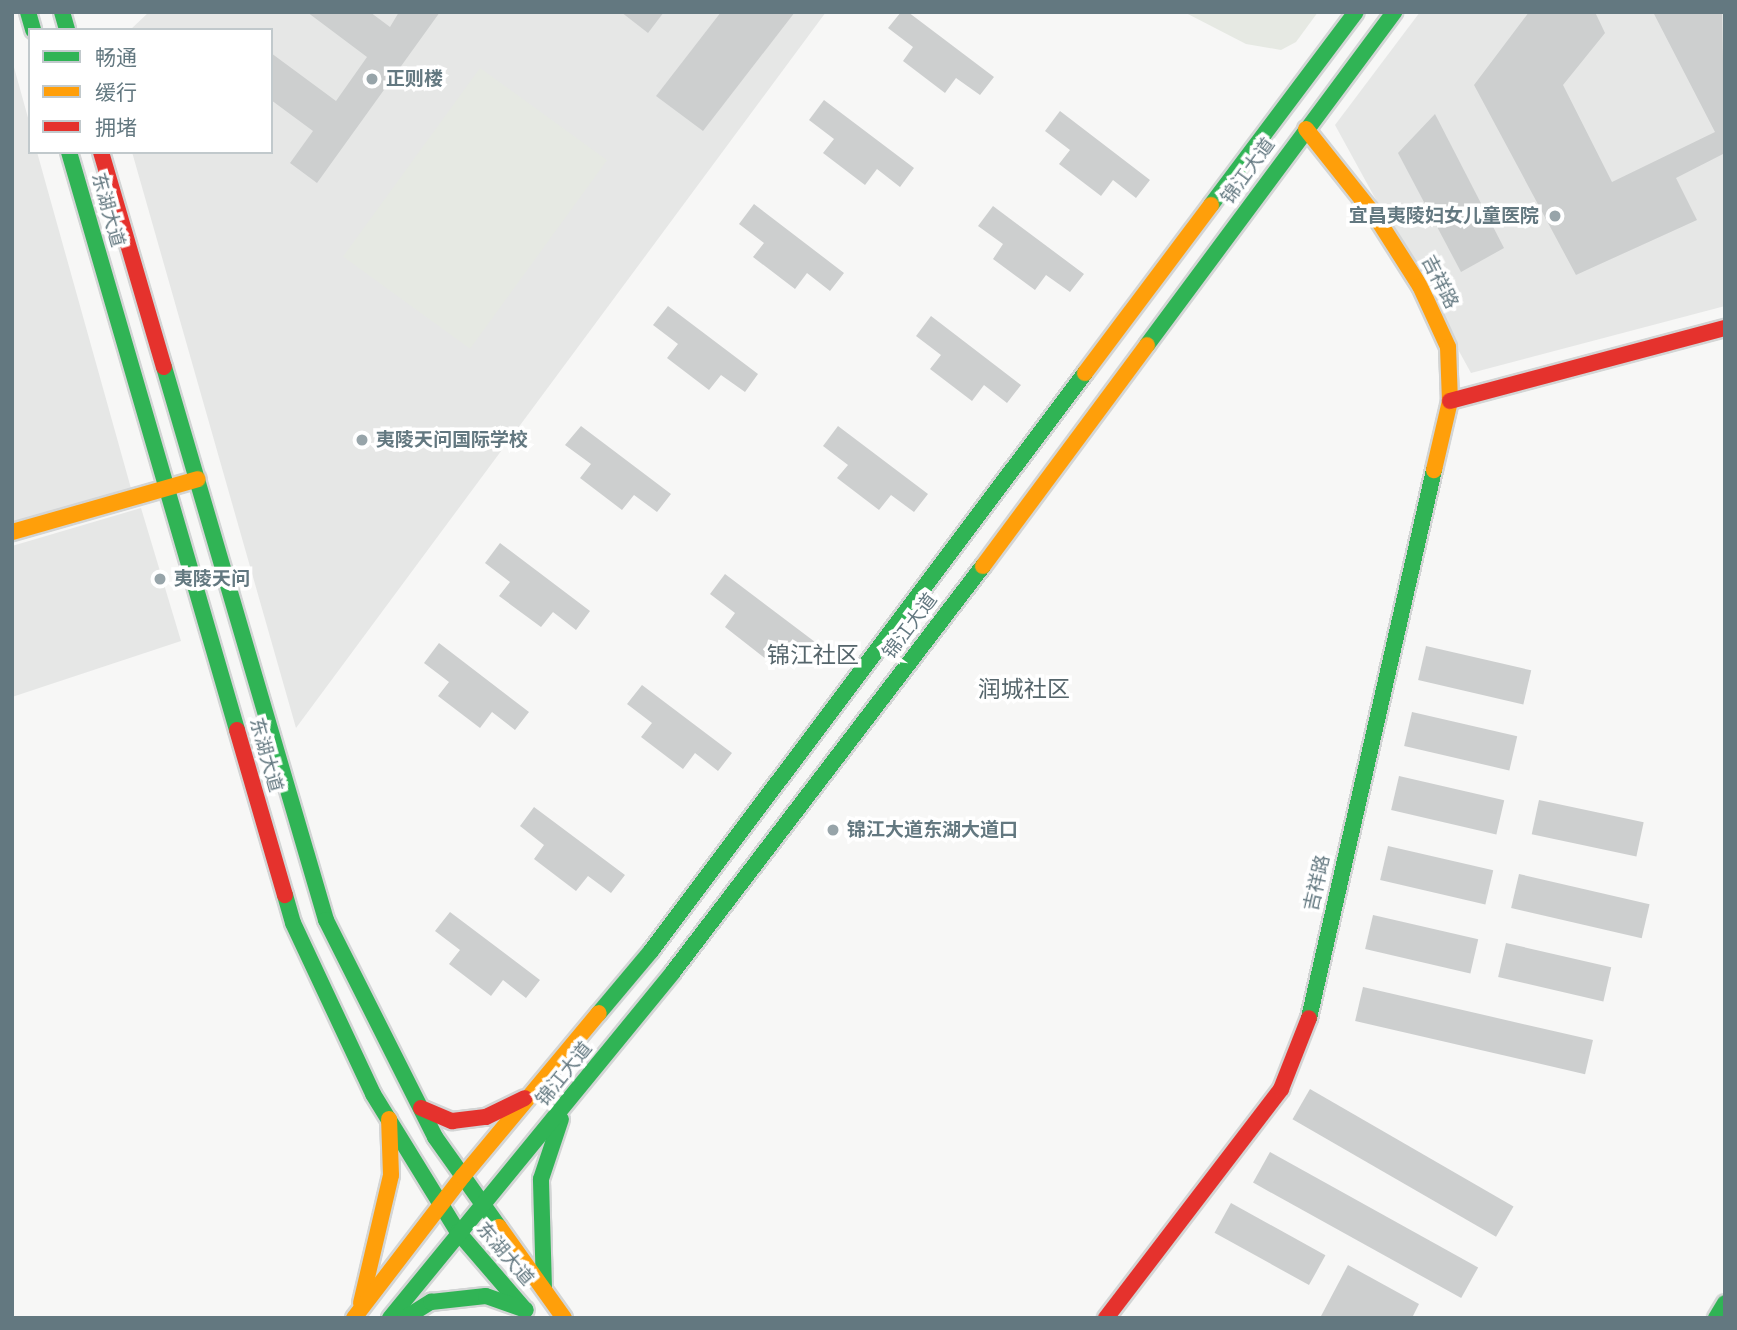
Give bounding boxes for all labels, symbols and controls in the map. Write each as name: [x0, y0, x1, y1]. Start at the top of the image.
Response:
legend: [28, 28, 273, 154]
text: 畅通: [95, 44, 137, 72]
place label: 正则楼: [386, 68, 443, 90]
marker: 正则楼: [364, 71, 380, 87]
text: 缓行: [95, 79, 137, 107]
text: 拥堵: [95, 114, 137, 142]
street label: 锦江大道: [1216, 134, 1280, 208]
street label: 东湖大道: [87, 170, 129, 250]
place label: 宜昌夷陵妇女儿童医院: [1349, 205, 1539, 227]
marker: 宜昌夷陵妇女儿童医院: [1545, 206, 1565, 226]
street label: 吉祥路: [1417, 251, 1463, 313]
place label: 夷陵天问国际学校: [376, 429, 528, 451]
marker: 夷陵天问国际学校: [354, 432, 370, 448]
place label: 夷陵天问: [174, 568, 250, 590]
marker: 夷陵天问: [152, 571, 168, 587]
street label: 锦江大道: [878, 589, 942, 663]
district label: 锦江社区: [767, 641, 859, 669]
district label: 润城社区: [978, 675, 1070, 703]
street label: 东湖大道: [245, 715, 287, 795]
place label: 锦江大道东湖大道口: [847, 819, 1018, 841]
marker: 锦江大道东湖大道口: [825, 822, 841, 838]
street label: 吉祥路: [1299, 853, 1335, 913]
street label: 锦江大道: [531, 1037, 597, 1111]
street label: 东湖大道: [471, 1218, 539, 1290]

